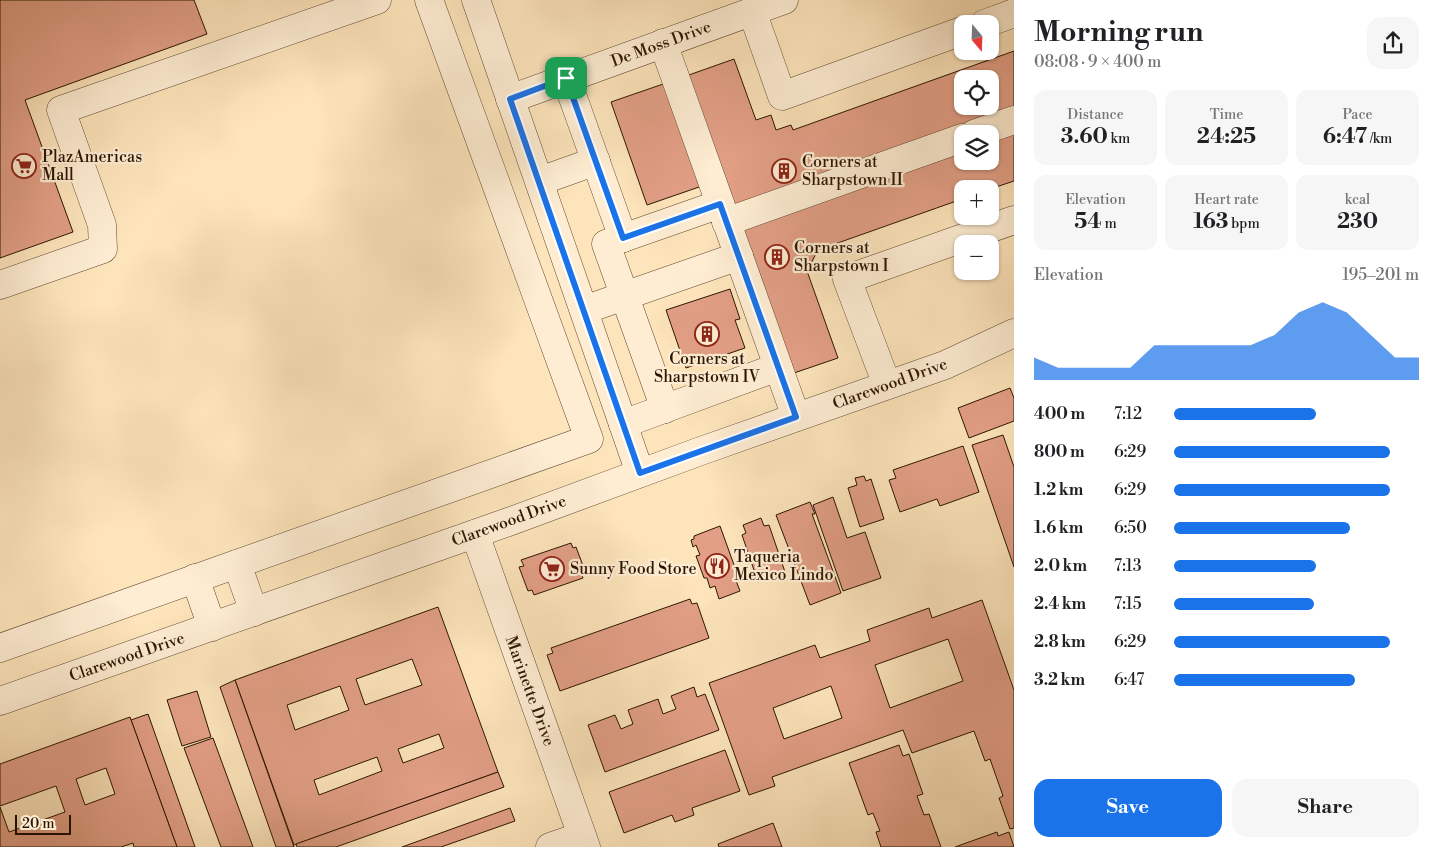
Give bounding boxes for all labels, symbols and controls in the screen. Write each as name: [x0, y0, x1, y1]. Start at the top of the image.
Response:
north arrow: [954, 15, 999, 60]
map controls: [954, 15, 999, 280]
text: Morning run: [1034, 15, 1203, 50]
street label: De Moss Drive: [608, 17, 714, 71]
button: share: [1367, 17, 1419, 69]
text: 08:08 · 9 × 400 m: [1034, 52, 1161, 72]
pin: [545, 57, 587, 99]
icon: arrive: [552, 64, 580, 92]
button: locate: [954, 70, 999, 115]
text: Distance: [1067, 106, 1124, 124]
text: Time: [1210, 106, 1243, 124]
text: Pace: [1342, 106, 1373, 124]
text: 3.60: [1061, 124, 1108, 150]
text: 24:25: [1197, 124, 1256, 150]
text: 6:47: [1323, 124, 1367, 150]
button: layers: [954, 125, 999, 170]
text: km: [1108, 130, 1130, 148]
text: /km: [1367, 130, 1392, 148]
place label: PlazAmericas Mall: [42, 147, 142, 185]
place label: Corners at Sharpstown II: [802, 152, 903, 190]
supermarket icon: PlazAmericas Mall: [11, 153, 37, 179]
building icon: Corners at Sharpstown II: [771, 158, 797, 184]
button: +: [954, 180, 999, 225]
text: Elevation: [1065, 191, 1126, 209]
text: Heart rate: [1194, 191, 1259, 209]
text: kcal: [1345, 191, 1370, 209]
text: 54: [1074, 209, 1102, 235]
text: 163: [1193, 209, 1228, 235]
text: 230: [1337, 209, 1378, 235]
text: m: [1102, 215, 1117, 233]
text: bpm: [1228, 215, 1260, 233]
button: −: [954, 235, 999, 280]
place label: Corners at Sharpstown I: [794, 238, 889, 276]
building icon: Corners at Sharpstown I: [764, 244, 790, 270]
text: Elevation: [1034, 265, 1103, 285]
text: 195–201 m: [1342, 265, 1419, 285]
building icon: Corners at Sharpstown IV: [694, 321, 720, 347]
place label: Corners at Sharpstown IV: [654, 349, 761, 387]
street label: Clarewood Drive: [830, 354, 950, 414]
text: 400 m: [1034, 404, 1085, 424]
text: 7:12: [1114, 404, 1142, 424]
text: 800 m: [1034, 442, 1085, 462]
text: 6:29: [1114, 442, 1146, 462]
text: 1.2 km: [1034, 480, 1083, 500]
text: 6:29: [1114, 480, 1146, 500]
street label: Clarewood Drive: [449, 491, 569, 551]
text: 1.6 km: [1034, 518, 1083, 538]
text: 6:50: [1114, 518, 1147, 538]
place label: Taqueria Mexico Lindo: [734, 547, 833, 585]
restaurant icon: Taqueria Mexico Lindo: [704, 553, 730, 579]
supermarket icon: Sunny Food Store: [539, 556, 565, 582]
text: 2.0 km: [1034, 556, 1087, 576]
text: 7:13: [1114, 556, 1142, 576]
place label: Sunny Food Store: [570, 559, 697, 579]
text: 2.4 km: [1034, 594, 1086, 614]
text: 7:15: [1114, 594, 1142, 614]
street label: Clarewood Drive: [67, 628, 187, 686]
text: 2.8 km: [1034, 632, 1086, 652]
text: 6:29: [1114, 632, 1146, 652]
street label: Marinette Drive: [501, 633, 559, 749]
text: 3.2 km: [1034, 670, 1085, 690]
text: 6:47: [1114, 670, 1144, 690]
button: Save: [1034, 779, 1222, 837]
button: Share: [1232, 779, 1419, 837]
scale bar: [15, 812, 71, 835]
text: 20 m: [22, 815, 54, 833]

